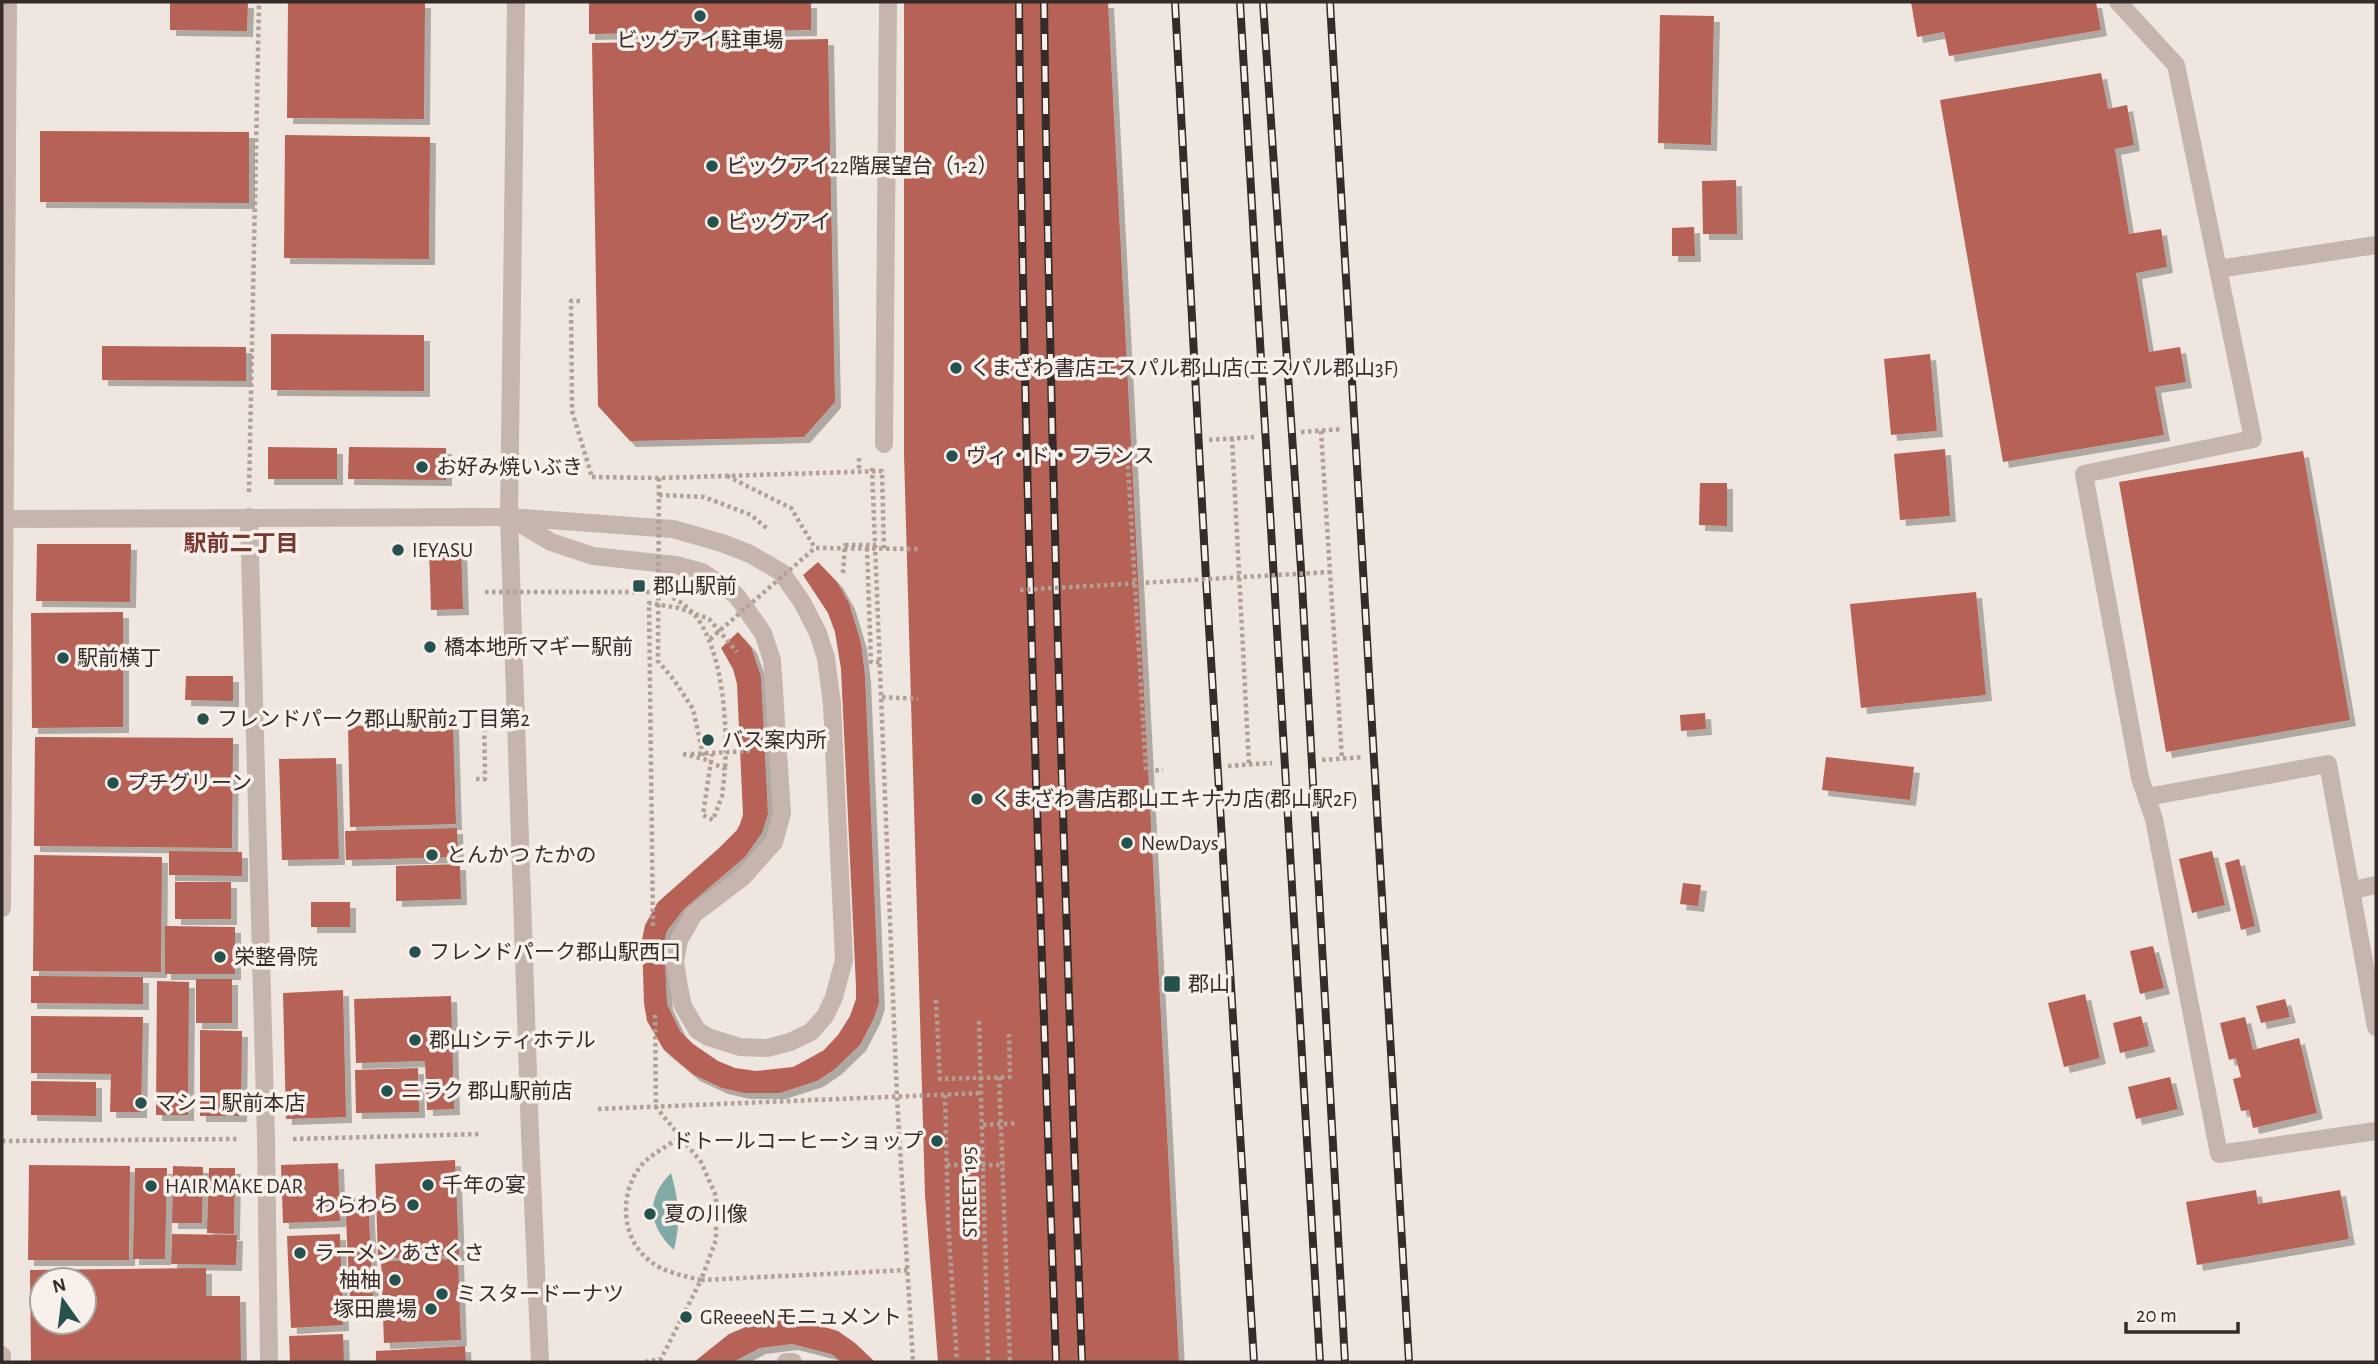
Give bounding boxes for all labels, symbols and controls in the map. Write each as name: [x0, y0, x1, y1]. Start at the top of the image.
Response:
marker: ビッグアイ駐車場: [692, 8, 708, 24]
place label: ビッグアイ駐車場: [617, 29, 783, 51]
place label: ビックアイ22階展望台（1-2）: [726, 155, 998, 177]
marker: ビックアイ22階展望台（1-2）: [704, 158, 720, 174]
place label: ビッグアイ: [727, 211, 831, 233]
marker: ビッグアイ: [705, 214, 721, 230]
place label: くまざわ書店エスパル郡山店(エスパル郡山3F): [970, 356, 1399, 379]
marker: くまざわ書店エスパル郡山店(エスパル郡山3F): [948, 360, 964, 376]
place label: ヴィ・ド・フランス: [966, 445, 1155, 467]
marker: ヴィ・ド・フランス: [944, 448, 960, 464]
place label: お好み焼いぶき: [436, 456, 583, 478]
marker: お好み焼いぶき: [414, 459, 430, 475]
district label: 駅前二丁目: [184, 531, 299, 556]
place label: IEYASU: [412, 540, 473, 561]
marker: IEYASU: [390, 542, 406, 558]
place label: 郡山駅前: [653, 575, 737, 597]
marker: 郡山駅前: [631, 578, 647, 594]
place label: 橋本地所マギー駅前: [444, 636, 633, 658]
marker: 橋本地所マギー駅前: [422, 639, 438, 655]
place label: 駅前横丁: [77, 647, 161, 669]
marker: 駅前横丁: [55, 650, 71, 666]
place label: フレンドパーク郡山駅前2丁目第2: [217, 708, 530, 730]
marker: フレンドパーク郡山駅前2丁目第2: [195, 711, 211, 727]
place label: バス案内所: [722, 729, 827, 751]
marker: バス案内所: [700, 732, 716, 748]
place label: プチグリーン: [127, 772, 252, 794]
marker: プチグリーン: [105, 775, 121, 791]
place label: くまざわ書店郡山エキナカ店(郡山駅2F): [991, 787, 1358, 810]
marker: くまざわ書店郡山エキナカ店(郡山駅2F): [969, 791, 985, 807]
place label: NewDays: [1141, 833, 1219, 854]
marker: NewDays: [1119, 835, 1135, 851]
place label: とんかつ たかの: [446, 845, 596, 866]
marker: とんかつ たかの: [424, 847, 440, 863]
place label: フレンドパーク郡山駅西口: [429, 941, 681, 963]
marker: フレンドパーク郡山駅西口: [407, 944, 423, 960]
place label: 栄整骨院: [234, 946, 318, 968]
marker: 栄整骨院: [212, 949, 228, 965]
place label: 郡山: [1188, 973, 1230, 995]
marker: 郡山: [1162, 974, 1182, 994]
place label: 郡山シティホテル: [429, 1029, 596, 1051]
marker: 郡山シティホテル: [407, 1032, 423, 1048]
place label: ニラク 郡山駅前店: [401, 1080, 572, 1102]
marker: ニラク 郡山駅前店: [379, 1083, 395, 1099]
place label: マシコ 駅前本店: [155, 1092, 305, 1114]
marker: マシコ 駅前本店: [133, 1095, 149, 1111]
place label: ドトールコーヒーショップ: [672, 1130, 923, 1152]
marker: ドトールコーヒーショップ: [929, 1133, 945, 1149]
street label: STREET 195: [958, 1146, 981, 1238]
place label: 千年の宴: [442, 1174, 526, 1196]
place label: HAIR MAKE DAR: [165, 1176, 303, 1197]
marker: 千年の宴: [420, 1177, 436, 1193]
marker: HAIR MAKE DAR: [143, 1178, 159, 1194]
place label: わらわら: [315, 1195, 399, 1216]
marker: わらわら: [405, 1197, 421, 1213]
place label: 夏の川像: [664, 1203, 748, 1225]
marker: 夏の川像: [642, 1206, 658, 1222]
place label: ラーメン あさくさ: [314, 1243, 485, 1264]
marker: ラーメン あさくさ: [292, 1245, 308, 1261]
north arrow: [28, 1266, 98, 1336]
place label: 柚柚: [339, 1269, 381, 1291]
marker: 柚柚: [387, 1272, 403, 1288]
text: N: [51, 1275, 68, 1297]
place label: ミスタードーナツ: [456, 1283, 624, 1305]
marker: ミスタードーナツ: [434, 1286, 450, 1302]
scale bar: [2126, 1290, 2238, 1334]
place label: 塚田農場: [333, 1298, 417, 1320]
marker: 塚田農場: [423, 1301, 439, 1317]
text: 20 m: [2136, 1305, 2177, 1326]
place label: GReeeeNモニュメント: [700, 1307, 902, 1328]
marker: GReeeeNモニュメント: [678, 1309, 694, 1325]

